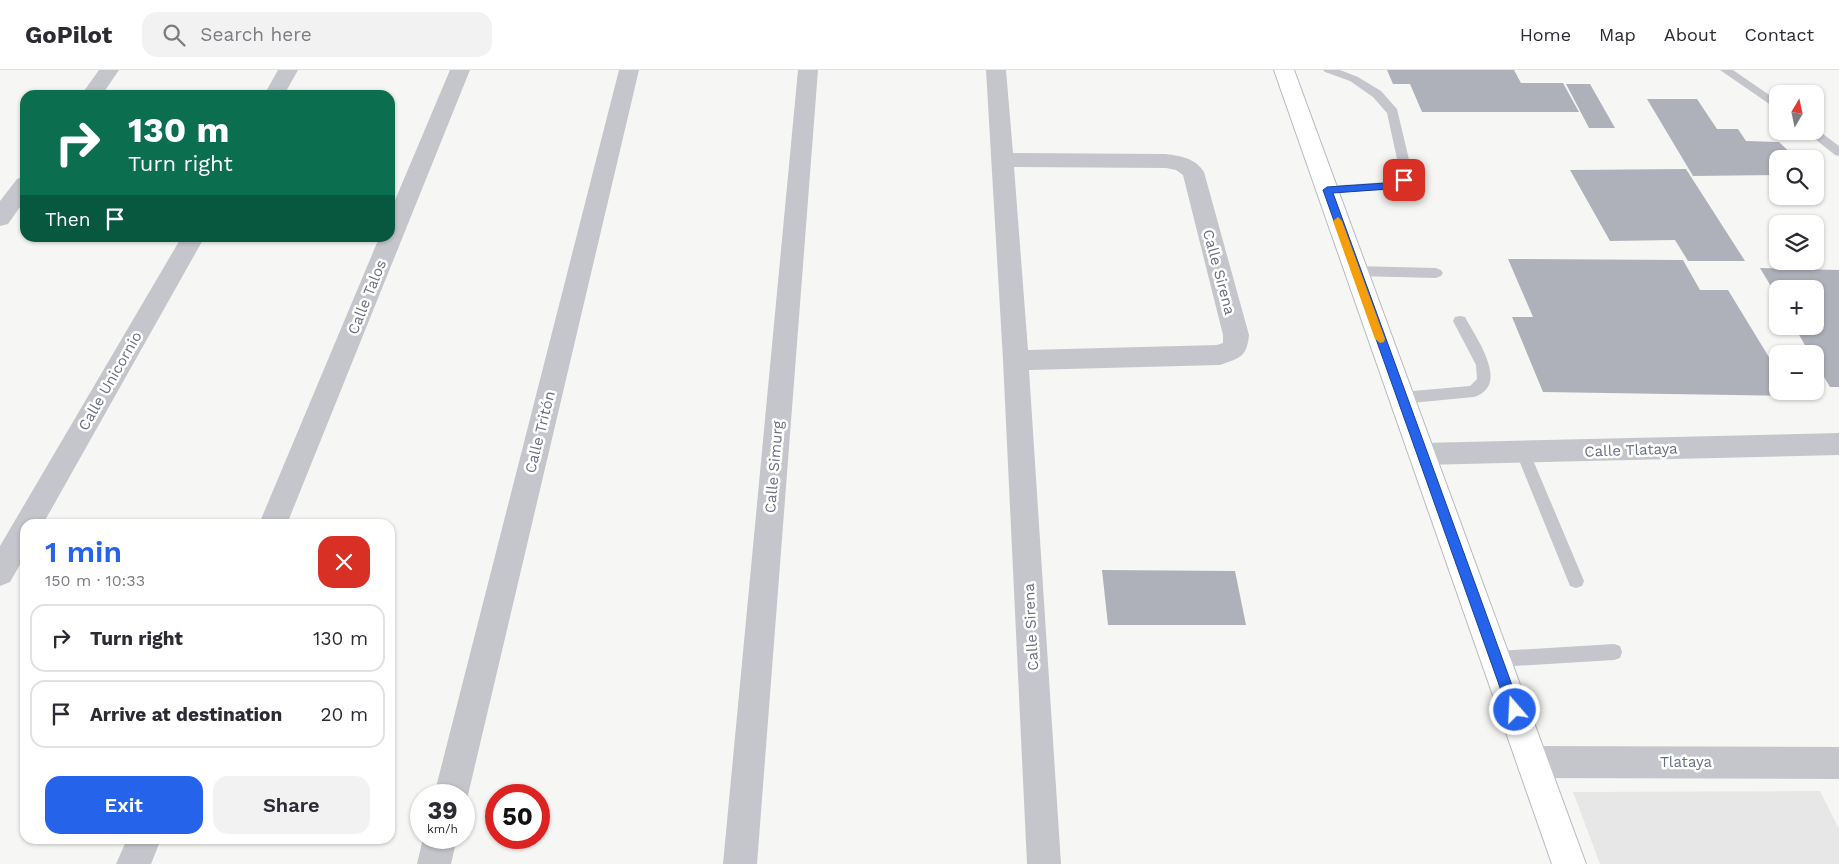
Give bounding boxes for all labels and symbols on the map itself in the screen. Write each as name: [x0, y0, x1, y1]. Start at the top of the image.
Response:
north arrow: [1769, 85, 1824, 140]
pin: [1383, 159, 1425, 201]
street label: Calle Sirena: [1199, 227, 1239, 317]
street label: Calle Talos: [344, 257, 390, 337]
street label: Calle Unicornio: [74, 328, 146, 434]
street label: Calle Tritón: [521, 389, 559, 475]
street label: Calle Simurg: [761, 420, 787, 514]
street label: Calle Tlataya: [1584, 439, 1678, 461]
street label: Calle Sirena: [1020, 582, 1042, 671]
position arrow: [1488, 683, 1540, 735]
street label: Tlataya: [1660, 753, 1712, 771]
speed limit sign: 50: [485, 784, 550, 849]

